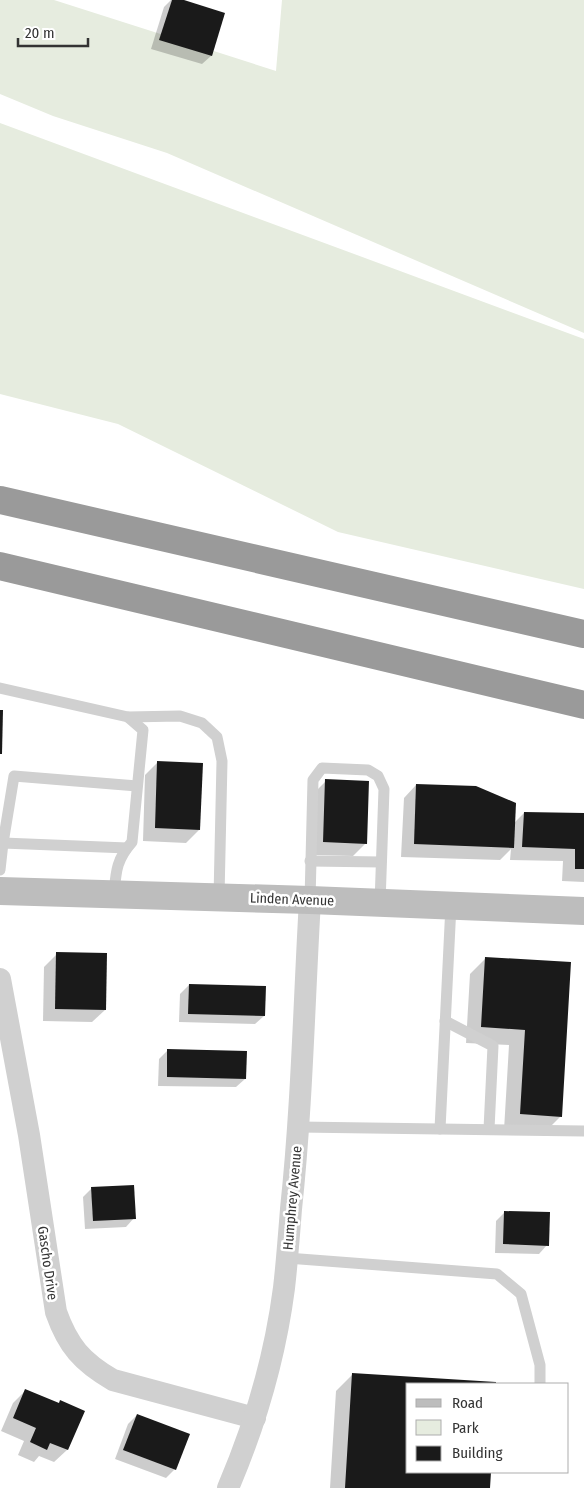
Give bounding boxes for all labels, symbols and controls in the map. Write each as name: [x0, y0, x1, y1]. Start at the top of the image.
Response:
scale bar: [18, 15, 88, 47]
text: 20 m: [25, 24, 55, 42]
street label: Linden Avenue: [250, 890, 334, 909]
street label: Humphrey Avenue: [279, 1145, 306, 1251]
street label: Gascho Drive: [34, 1225, 61, 1301]
legend: [406, 1383, 569, 1473]
text: Road: [452, 1394, 483, 1412]
text: Park: [452, 1419, 479, 1437]
text: Building: [452, 1444, 503, 1462]

